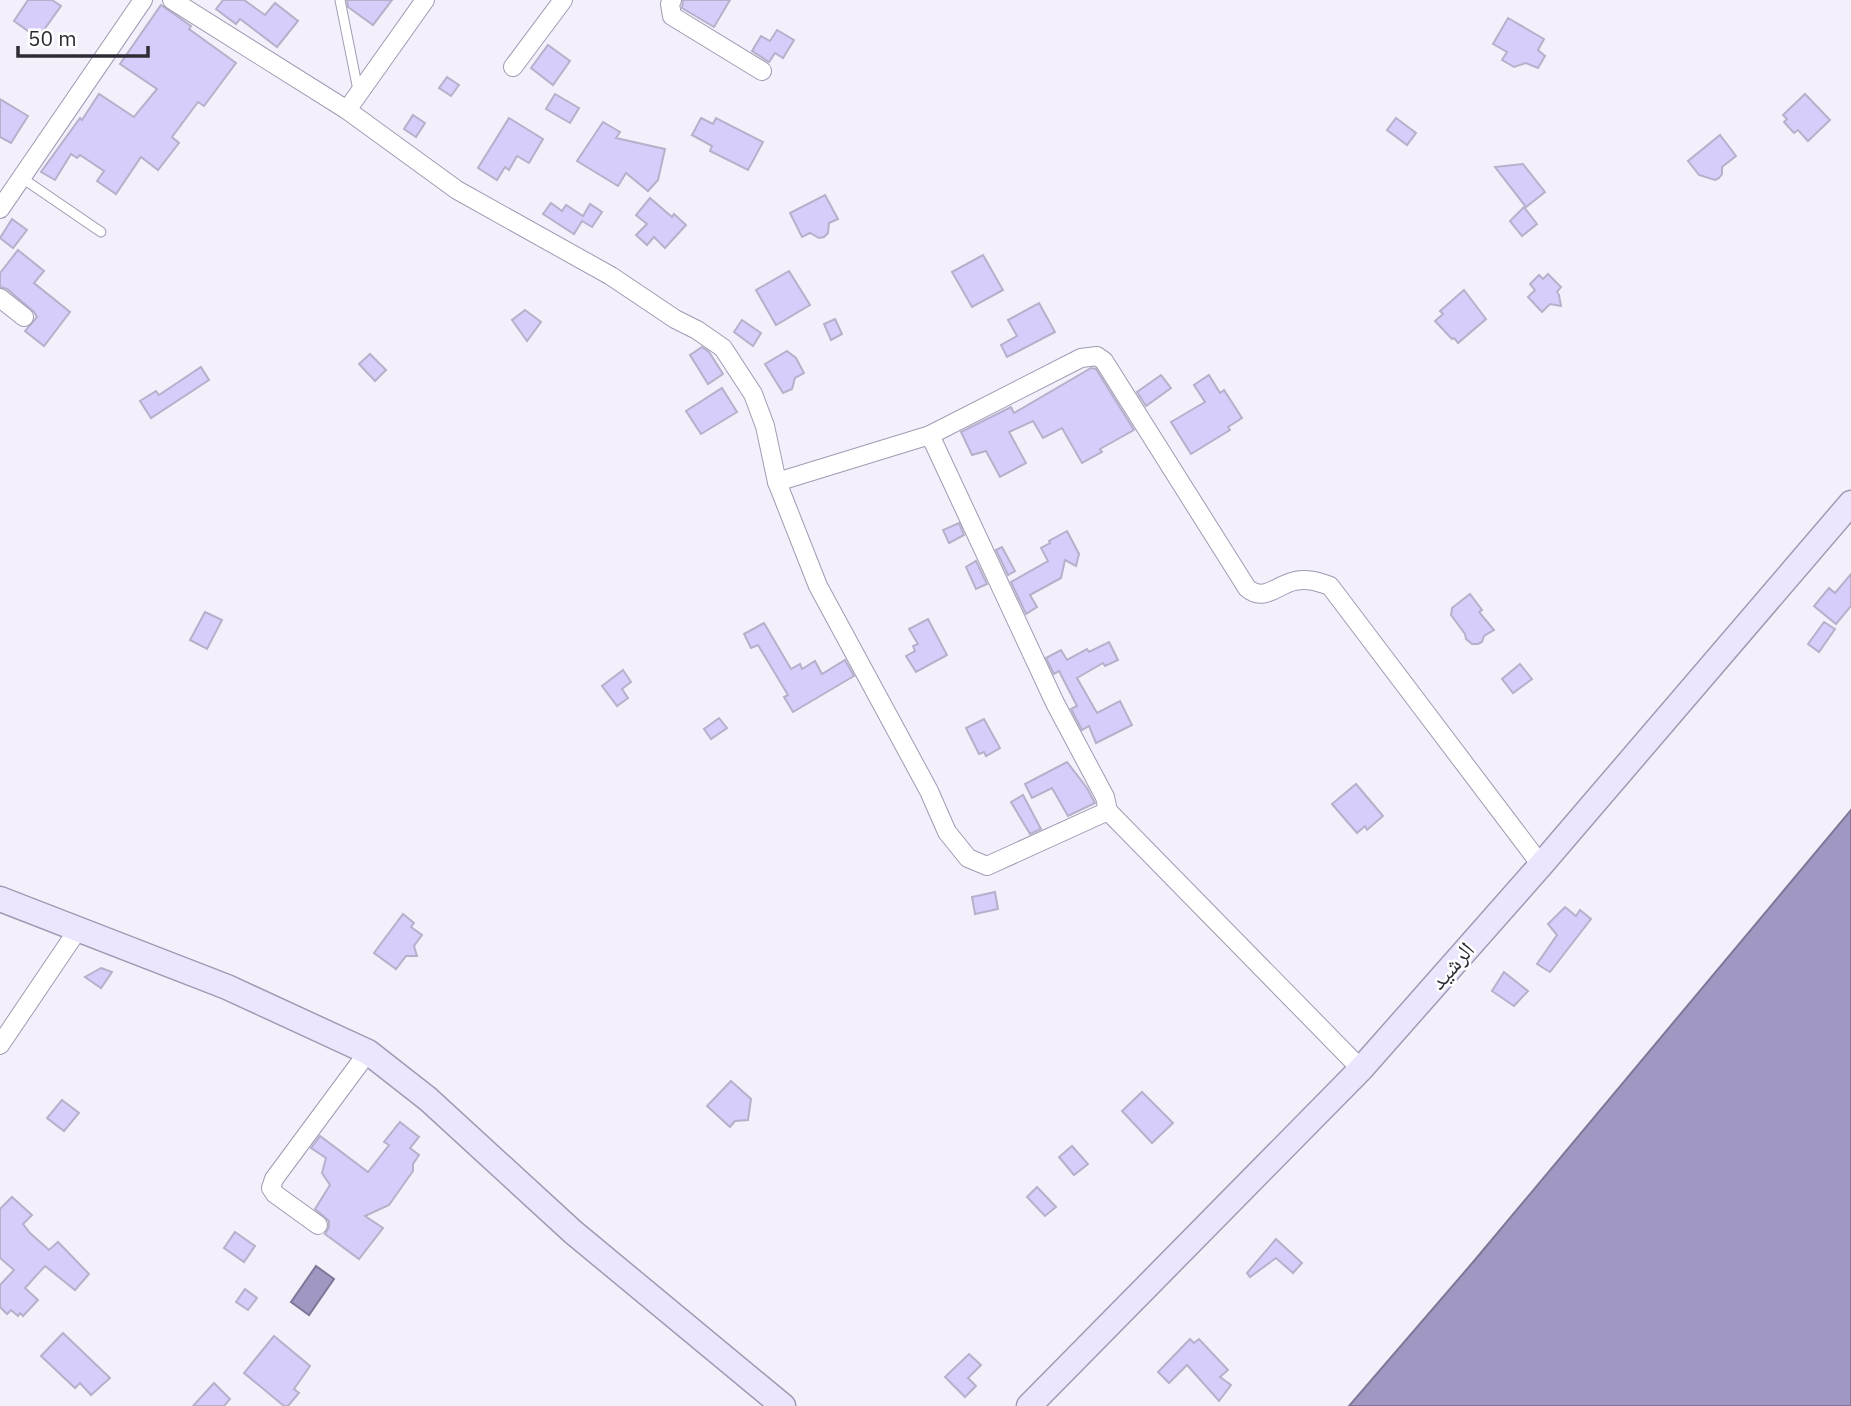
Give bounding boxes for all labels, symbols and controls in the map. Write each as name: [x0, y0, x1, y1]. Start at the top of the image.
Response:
scale bar: [18, 14, 147, 58]
text: 50 m: [28, 24, 77, 52]
street label: الرشيد: [1422, 935, 1480, 995]

